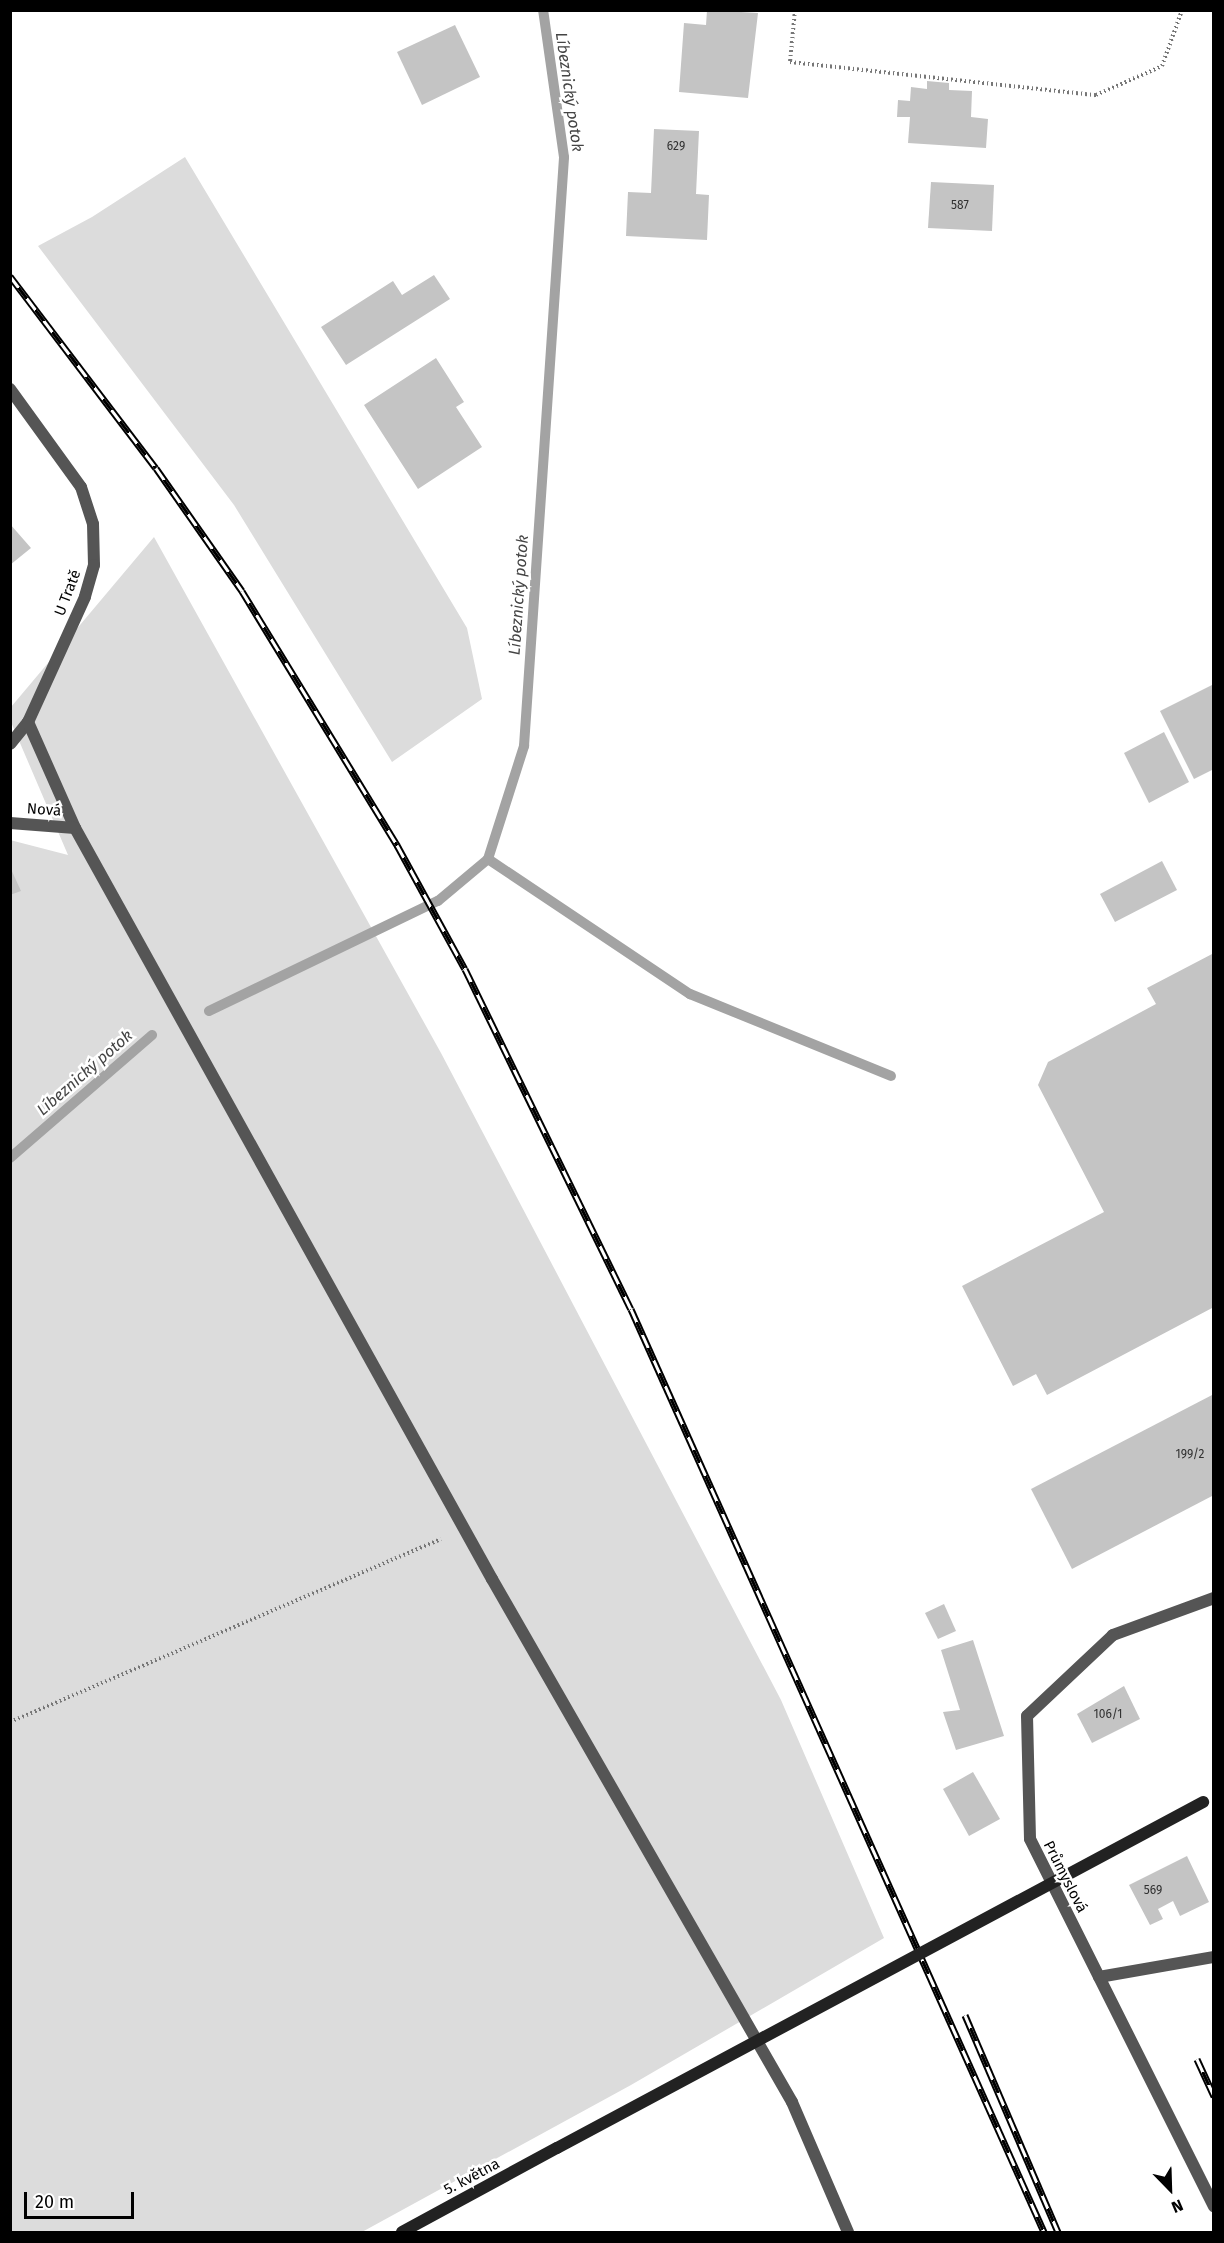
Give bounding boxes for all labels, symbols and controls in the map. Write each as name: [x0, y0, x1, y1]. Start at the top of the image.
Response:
water label: Líbeznický potok: [551, 31, 587, 153]
house number: 629: [667, 140, 685, 154]
house number: 587: [951, 199, 969, 213]
water label: Líbeznický potok: [505, 534, 533, 656]
street label: U Tratě: [51, 567, 85, 619]
street label: Nová: [26, 800, 62, 820]
water label: Líbeznický potok: [33, 1026, 137, 1120]
house number: 199/2: [1175, 1448, 1205, 1462]
house number: 106/1: [1094, 1708, 1122, 1722]
street label: Průmyslová: [1039, 1838, 1091, 1916]
house number: 569: [1144, 1884, 1162, 1898]
street label: 5. května: [441, 2155, 503, 2199]
north arrow: [1140, 2159, 1200, 2219]
scale bar: [27, 2180, 136, 2218]
text: 20 m: [35, 2191, 74, 2213]
text: N: [1169, 2195, 1186, 2217]

